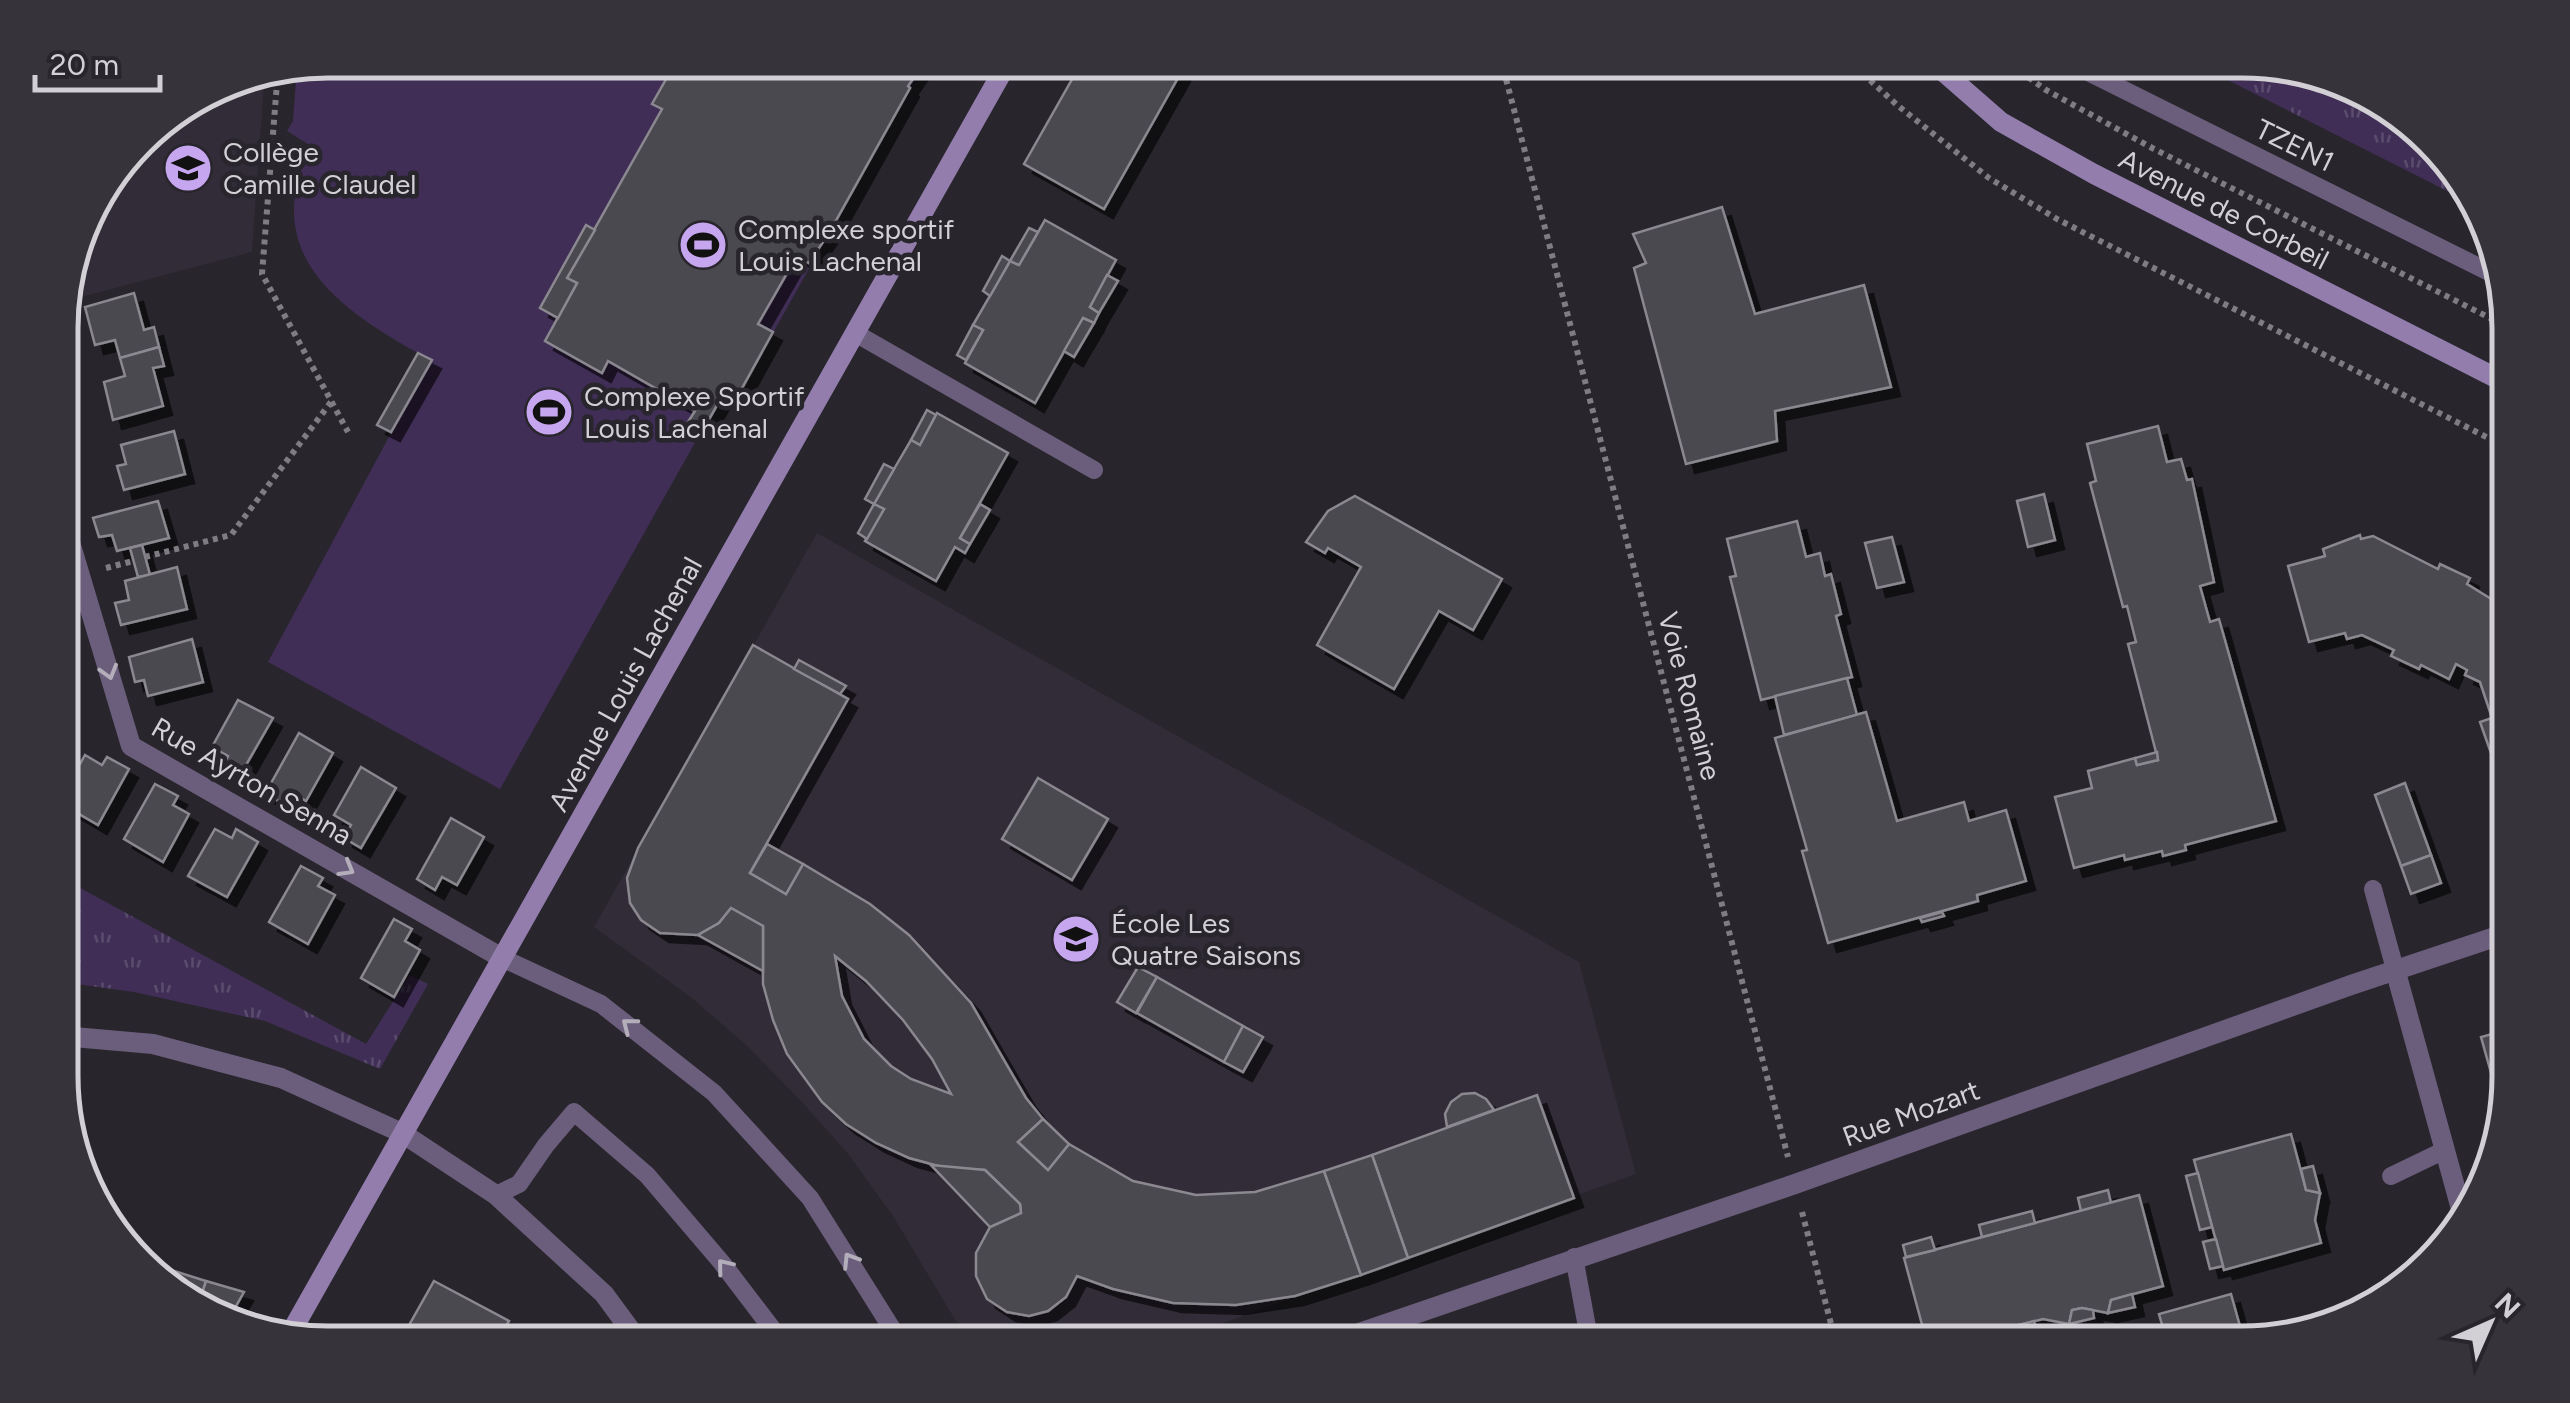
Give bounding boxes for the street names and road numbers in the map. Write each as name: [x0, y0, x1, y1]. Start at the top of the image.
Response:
street label: TZEN1: [2250, 111, 2340, 179]
street label: Avenue de Corbeil: [2114, 142, 2334, 276]
street label: Avenue Louis Lachenal: [541, 551, 709, 817]
street label: Voie Romaine: [1651, 608, 1729, 784]
street label: Rue Ayrton Senna: [146, 710, 358, 852]
street label: Rue Mozart: [1838, 1073, 1984, 1153]

